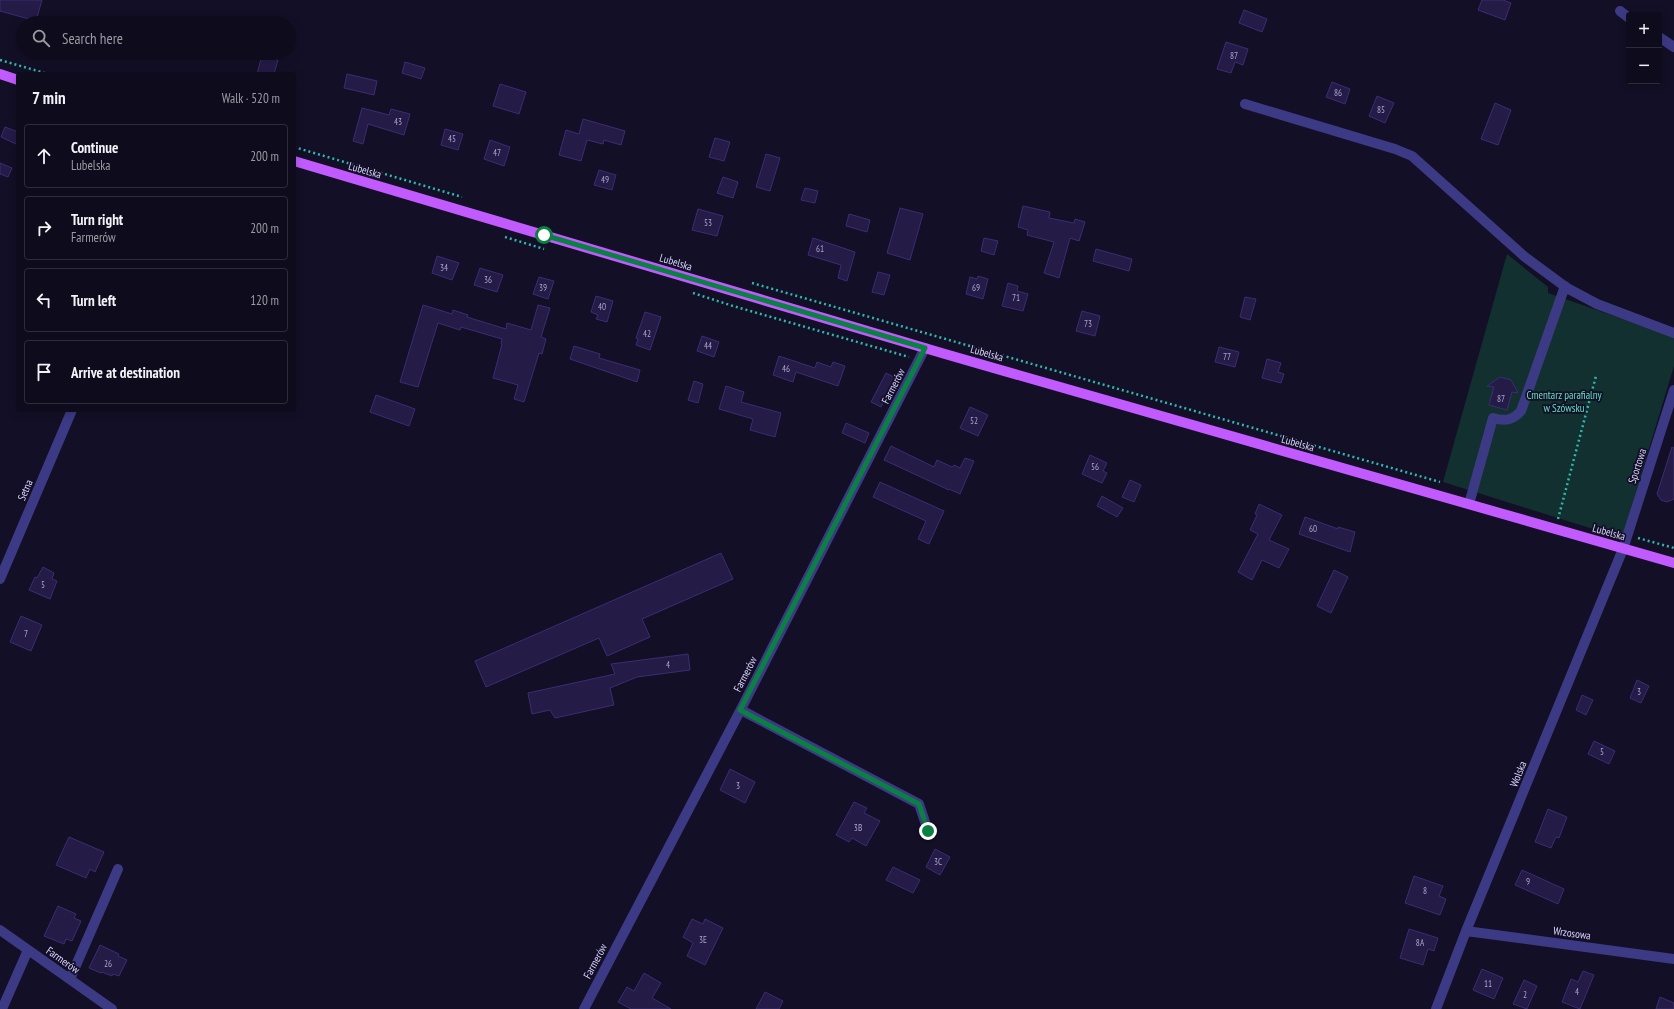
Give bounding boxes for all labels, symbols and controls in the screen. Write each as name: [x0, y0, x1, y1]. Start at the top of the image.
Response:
map controls: [1626, 12, 1662, 84]
button: +: [1626, 12, 1662, 48]
search box: [16, 16, 296, 60]
icon: search: [30, 27, 52, 49]
text: Search here: [62, 29, 123, 48]
button: −: [1626, 48, 1662, 84]
house number: 87: [1230, 50, 1238, 61]
text: 7 min: [32, 87, 66, 109]
house number: 86: [1334, 87, 1342, 98]
text: Walk · 520 m: [222, 90, 280, 107]
house number: 85: [1377, 104, 1385, 115]
house number: 43: [394, 116, 402, 127]
house number: 45: [448, 133, 456, 144]
text: Continue: [71, 138, 118, 157]
icon: ahead: [33, 145, 55, 167]
house number: 47: [493, 147, 501, 158]
text: 200 m: [250, 148, 279, 165]
text: Lubelska: [71, 157, 111, 174]
street label: Lubelska: [347, 159, 383, 181]
house number: 49: [601, 174, 609, 185]
text: Turn right: [71, 210, 123, 229]
icon: right: [33, 217, 55, 239]
house number: 53: [704, 217, 712, 228]
text: 200 m: [250, 220, 279, 237]
route start: [535, 226, 553, 244]
text: Farmerów: [71, 229, 116, 246]
house number: 61: [816, 243, 824, 254]
street label: Lubelska: [658, 250, 694, 274]
house number: 34: [440, 262, 448, 273]
house number: 36: [484, 274, 492, 285]
house number: 39: [539, 282, 547, 293]
house number: 69: [972, 282, 980, 293]
icon: left: [33, 289, 55, 311]
text: Turn left: [71, 291, 116, 310]
text: 120 m: [250, 292, 279, 309]
house number: 71: [1012, 292, 1020, 303]
house number: 40: [598, 301, 606, 312]
house number: 73: [1084, 318, 1092, 329]
house number: 42: [643, 328, 651, 339]
house number: 44: [704, 340, 712, 351]
street label: Lubelska: [969, 342, 1005, 364]
house number: 77: [1223, 351, 1231, 362]
icon: arrive: [33, 361, 55, 383]
text: Arrive at destination: [71, 363, 180, 382]
house number: 46: [782, 363, 790, 374]
street label: Farmerów: [878, 366, 908, 406]
park label: Cmentarz parafialny w Szówsku: [1526, 388, 1602, 415]
house number: 87: [1497, 393, 1505, 404]
house number: 52: [970, 415, 978, 426]
street label: Lubelska: [1280, 432, 1316, 454]
street label: Sportowa: [1625, 447, 1649, 485]
house number: 56: [1091, 461, 1099, 472]
street label: Setna: [14, 477, 36, 503]
street label: Lubelska: [1591, 521, 1627, 543]
house number: 60: [1309, 523, 1317, 534]
house number: 5: [41, 579, 45, 590]
house number: 7: [24, 628, 28, 639]
street label: Farmerów: [730, 654, 760, 694]
house number: 4: [666, 659, 670, 670]
house number: 3: [1637, 686, 1641, 697]
house number: 5: [1600, 746, 1604, 757]
street label: Wolska: [1507, 759, 1529, 789]
house number: 3: [736, 780, 740, 791]
house number: 3B: [854, 822, 862, 833]
route end: [919, 822, 937, 840]
house number: 3C: [934, 856, 942, 867]
house number: 9: [1526, 876, 1530, 887]
house number: 8: [1423, 885, 1427, 896]
street label: Wrzosowa: [1552, 923, 1592, 943]
house number: 3E: [699, 934, 707, 945]
house number: 8A: [1416, 937, 1425, 948]
street label: Farmerów: [580, 941, 610, 981]
street label: Farmerów: [43, 943, 83, 977]
house number: 26: [104, 958, 112, 969]
house number: 11: [1484, 978, 1492, 989]
house number: 4: [1575, 986, 1579, 997]
house number: 2: [1523, 989, 1527, 1000]

